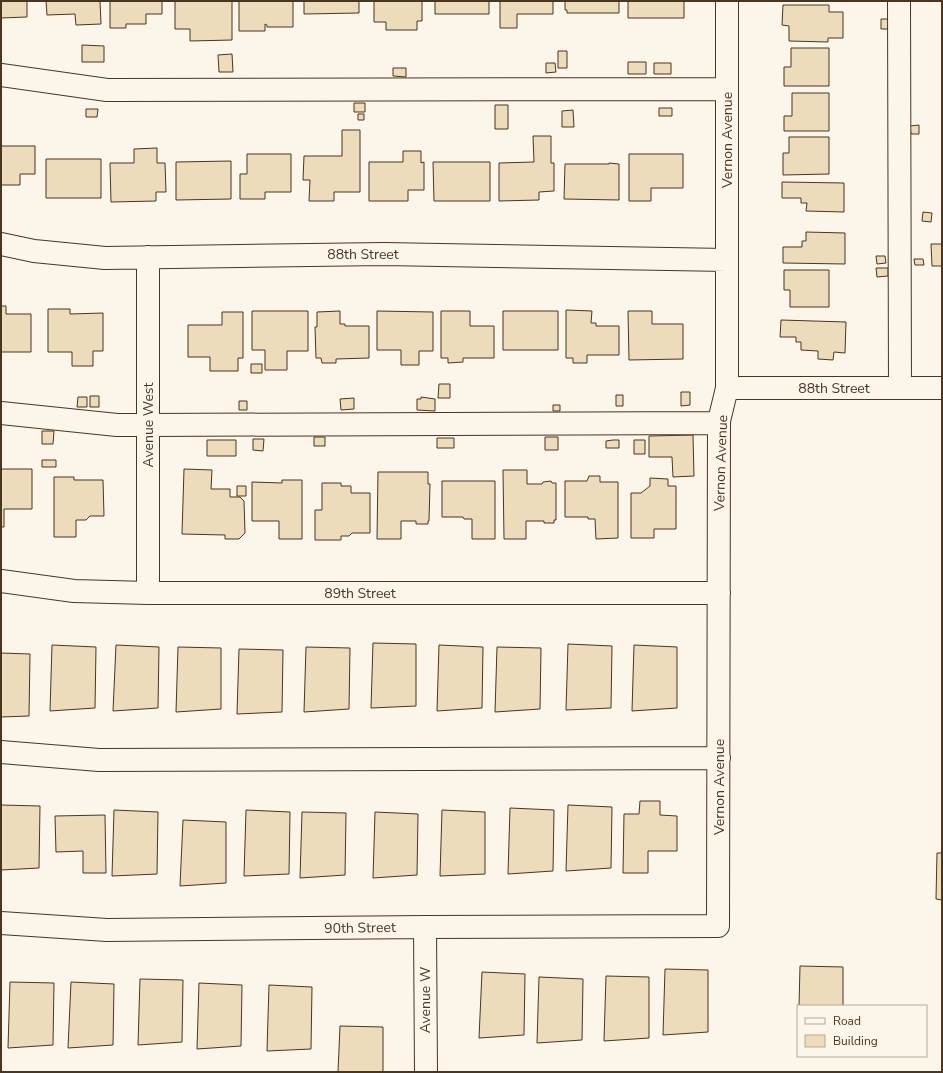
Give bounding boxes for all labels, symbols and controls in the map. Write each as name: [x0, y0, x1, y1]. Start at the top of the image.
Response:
street label: Vernon Avenue: [718, 92, 737, 189]
street label: 88th Street: [327, 245, 399, 264]
street label: 88th Street: [798, 379, 870, 398]
street label: Avenue West: [139, 382, 158, 467]
street label: Vernon Avenue: [710, 415, 732, 512]
street label: 89th Street: [324, 584, 396, 603]
street label: Vernon Avenue: [710, 739, 729, 836]
street label: 90th Street: [324, 918, 396, 938]
street label: Avenue W: [416, 966, 435, 1033]
legend: [797, 1005, 927, 1057]
text: Road: [833, 1013, 861, 1029]
text: Building: [833, 1033, 878, 1049]

